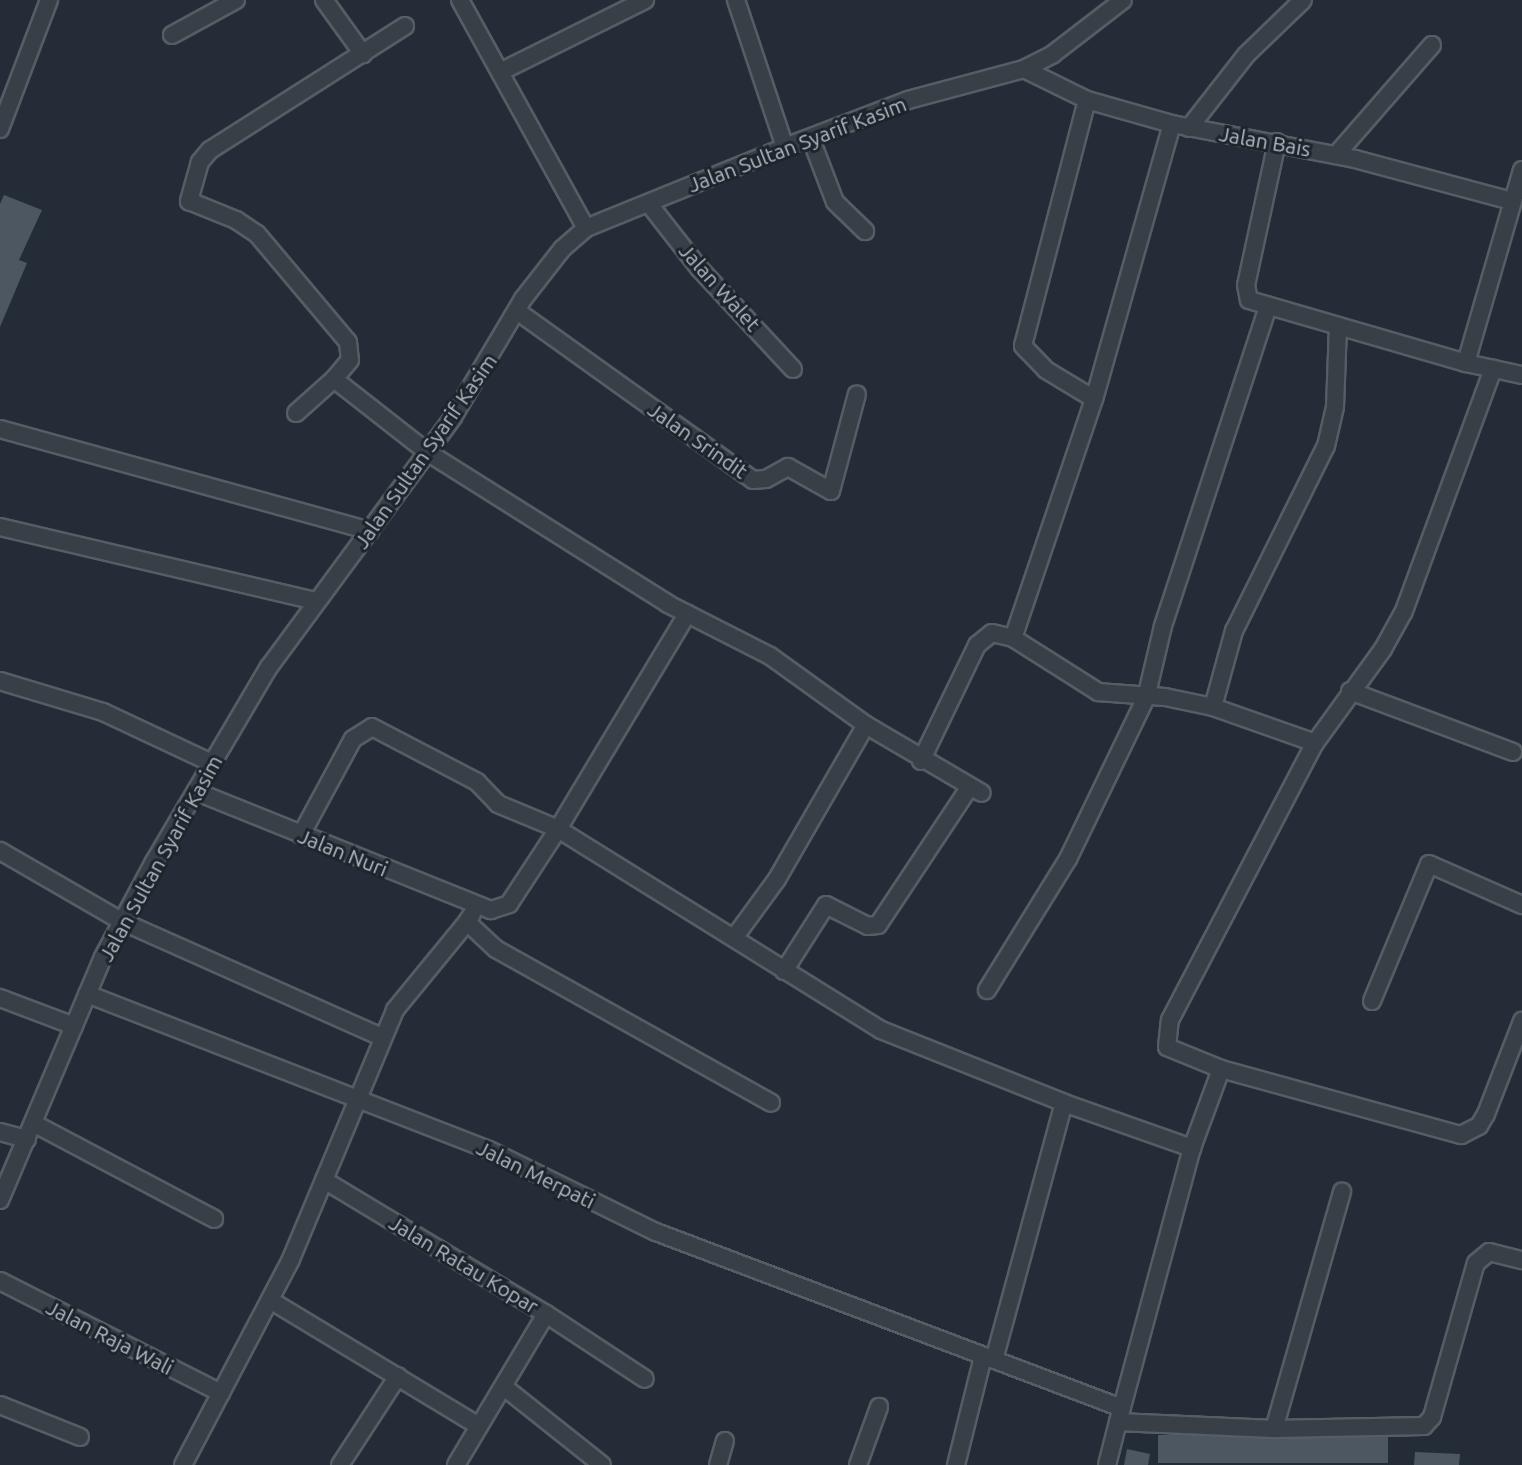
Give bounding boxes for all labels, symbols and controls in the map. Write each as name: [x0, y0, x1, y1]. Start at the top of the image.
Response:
street label: Jalan Sultan Syarif Kasim: [684, 91, 910, 197]
street label: Jalan Bais: [1217, 121, 1313, 161]
street label: Jalan Walet: [674, 238, 766, 336]
street label: Jalan Sultan Syarif Kasim: [348, 349, 502, 553]
street label: Jalan Srindit: [643, 396, 753, 484]
street label: Jalan Sultan Syarif Kasim: [93, 750, 227, 966]
street label: Jalan Nuri: [295, 823, 391, 881]
street label: Jalan Merpati: [473, 1135, 599, 1213]
street label: Jalan Ratau Kopar: [385, 1209, 543, 1319]
street label: Jalan Raja Wali: [42, 1294, 178, 1380]

